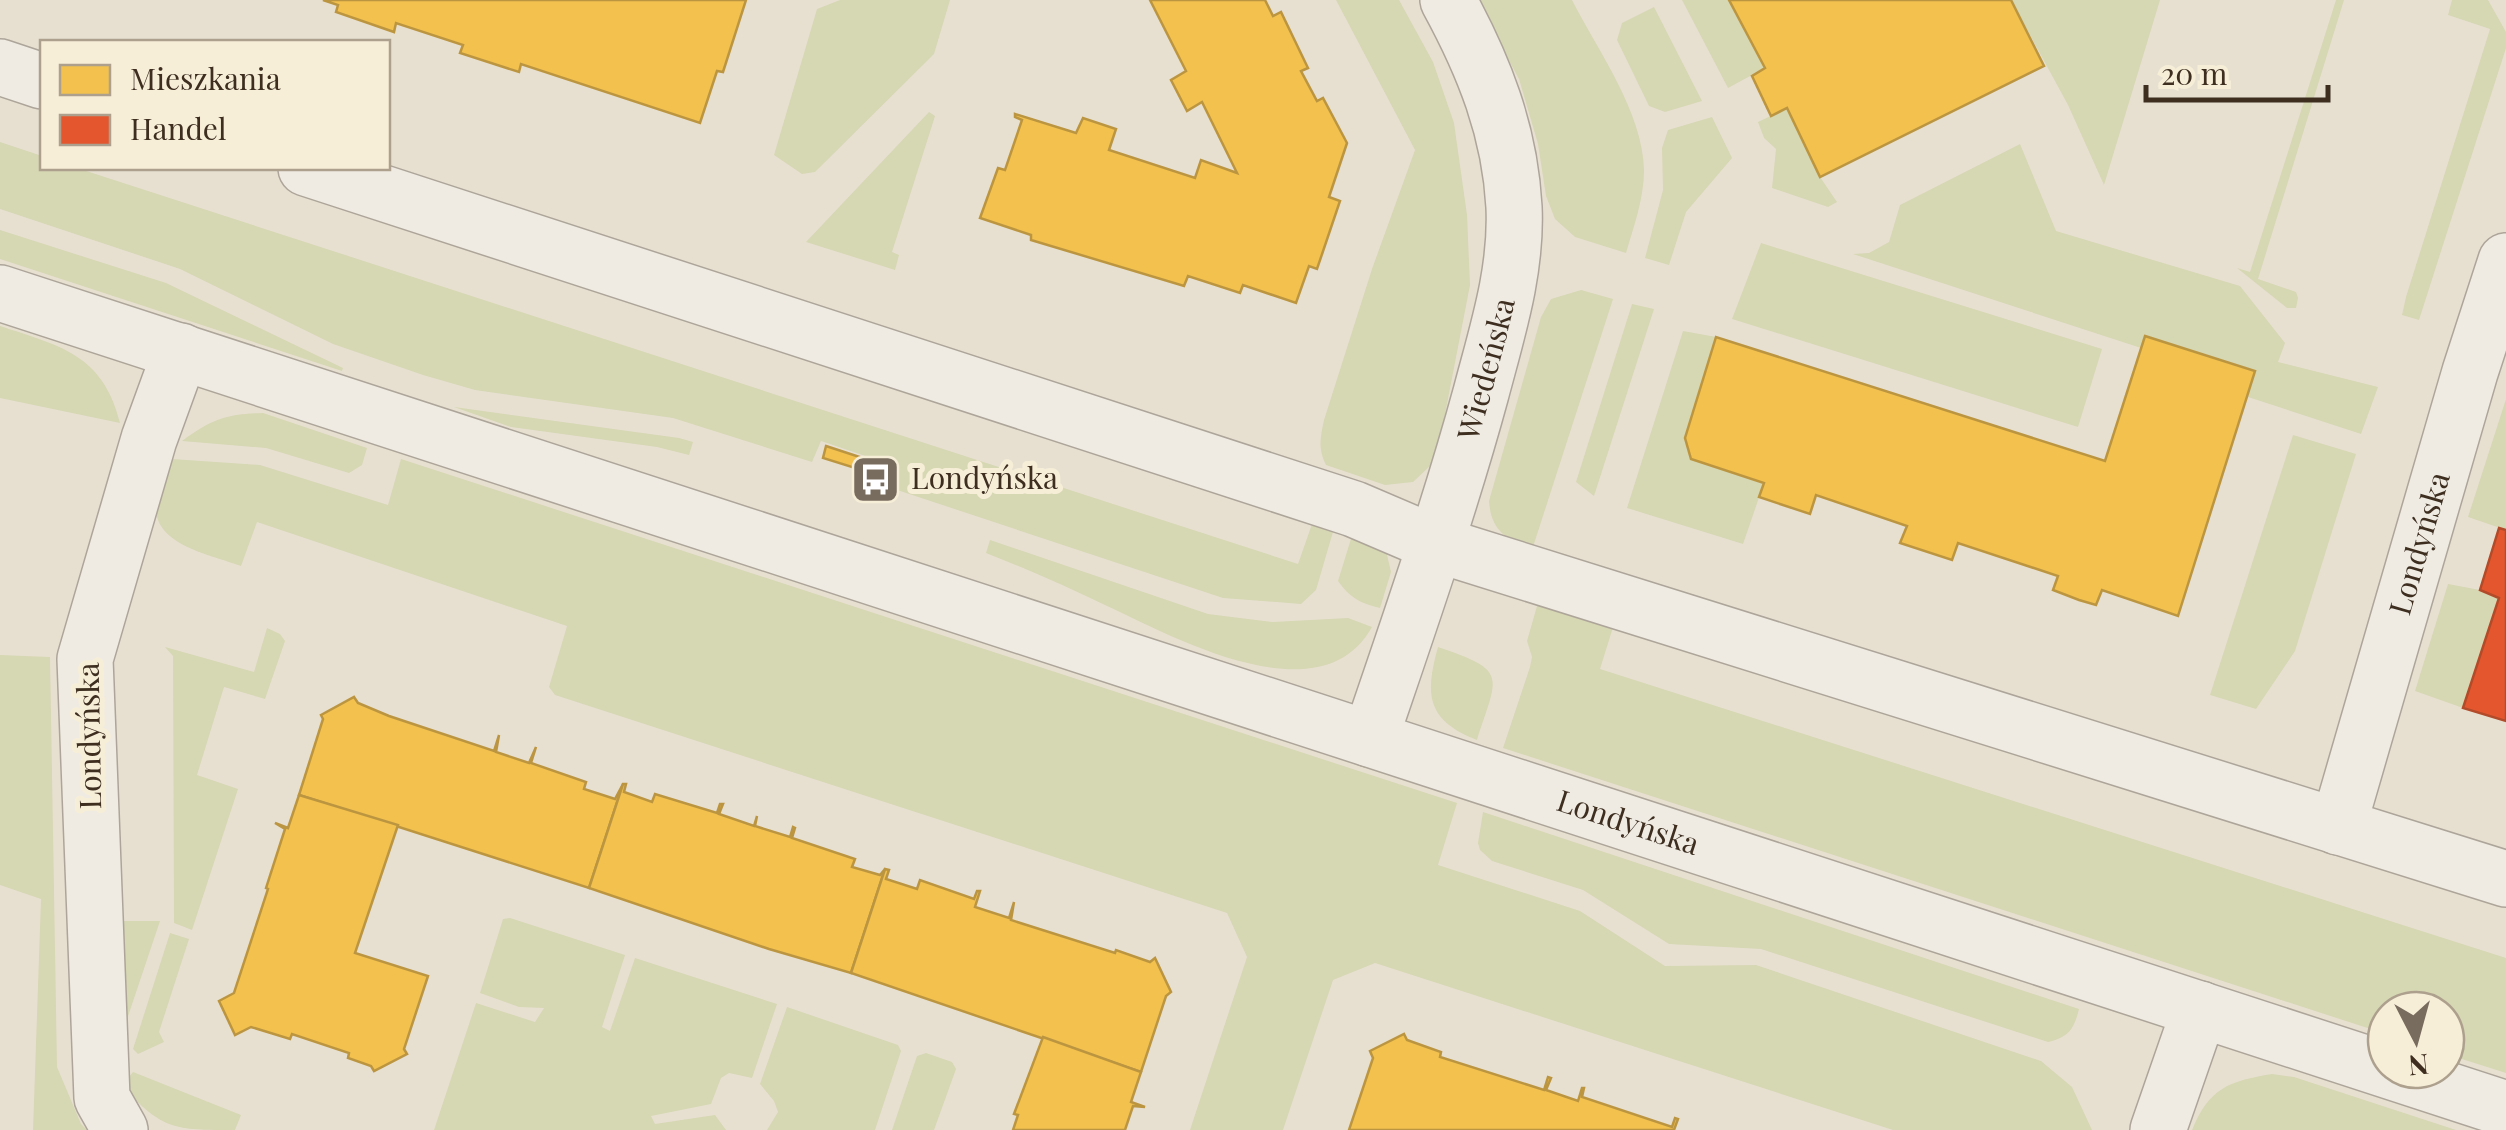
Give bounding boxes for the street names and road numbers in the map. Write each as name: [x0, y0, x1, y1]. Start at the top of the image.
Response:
street label: Wiedeńska: [1446, 294, 1523, 445]
street label: Londyńska: [2379, 467, 2458, 619]
street label: Londyńska: [67, 662, 109, 810]
street label: Londyńska: [1552, 779, 1705, 863]

